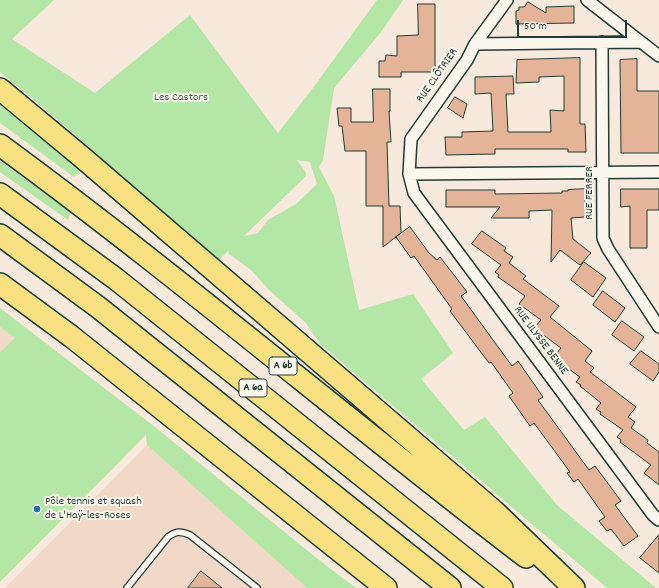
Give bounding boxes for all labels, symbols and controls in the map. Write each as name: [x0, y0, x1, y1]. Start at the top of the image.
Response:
scale bar: [519, 12, 629, 38]
text: 50 m: [524, 18, 547, 35]
street label: RUE CLÔTRIER: [414, 46, 462, 106]
park label: Les Castors: [154, 91, 208, 105]
street label: RUE FERRER: [583, 166, 597, 220]
street label: RUE ULYSSE BENNE: [510, 304, 570, 378]
road number: A 6b: [269, 357, 297, 375]
road number: A 6a: [239, 379, 267, 397]
place label: Pôle tennis et squash de L'Haÿ-les-Roses: [45, 495, 142, 523]
marker: Pôle tennis et squash de L'Haÿ-les-Roses: [32, 504, 42, 514]

